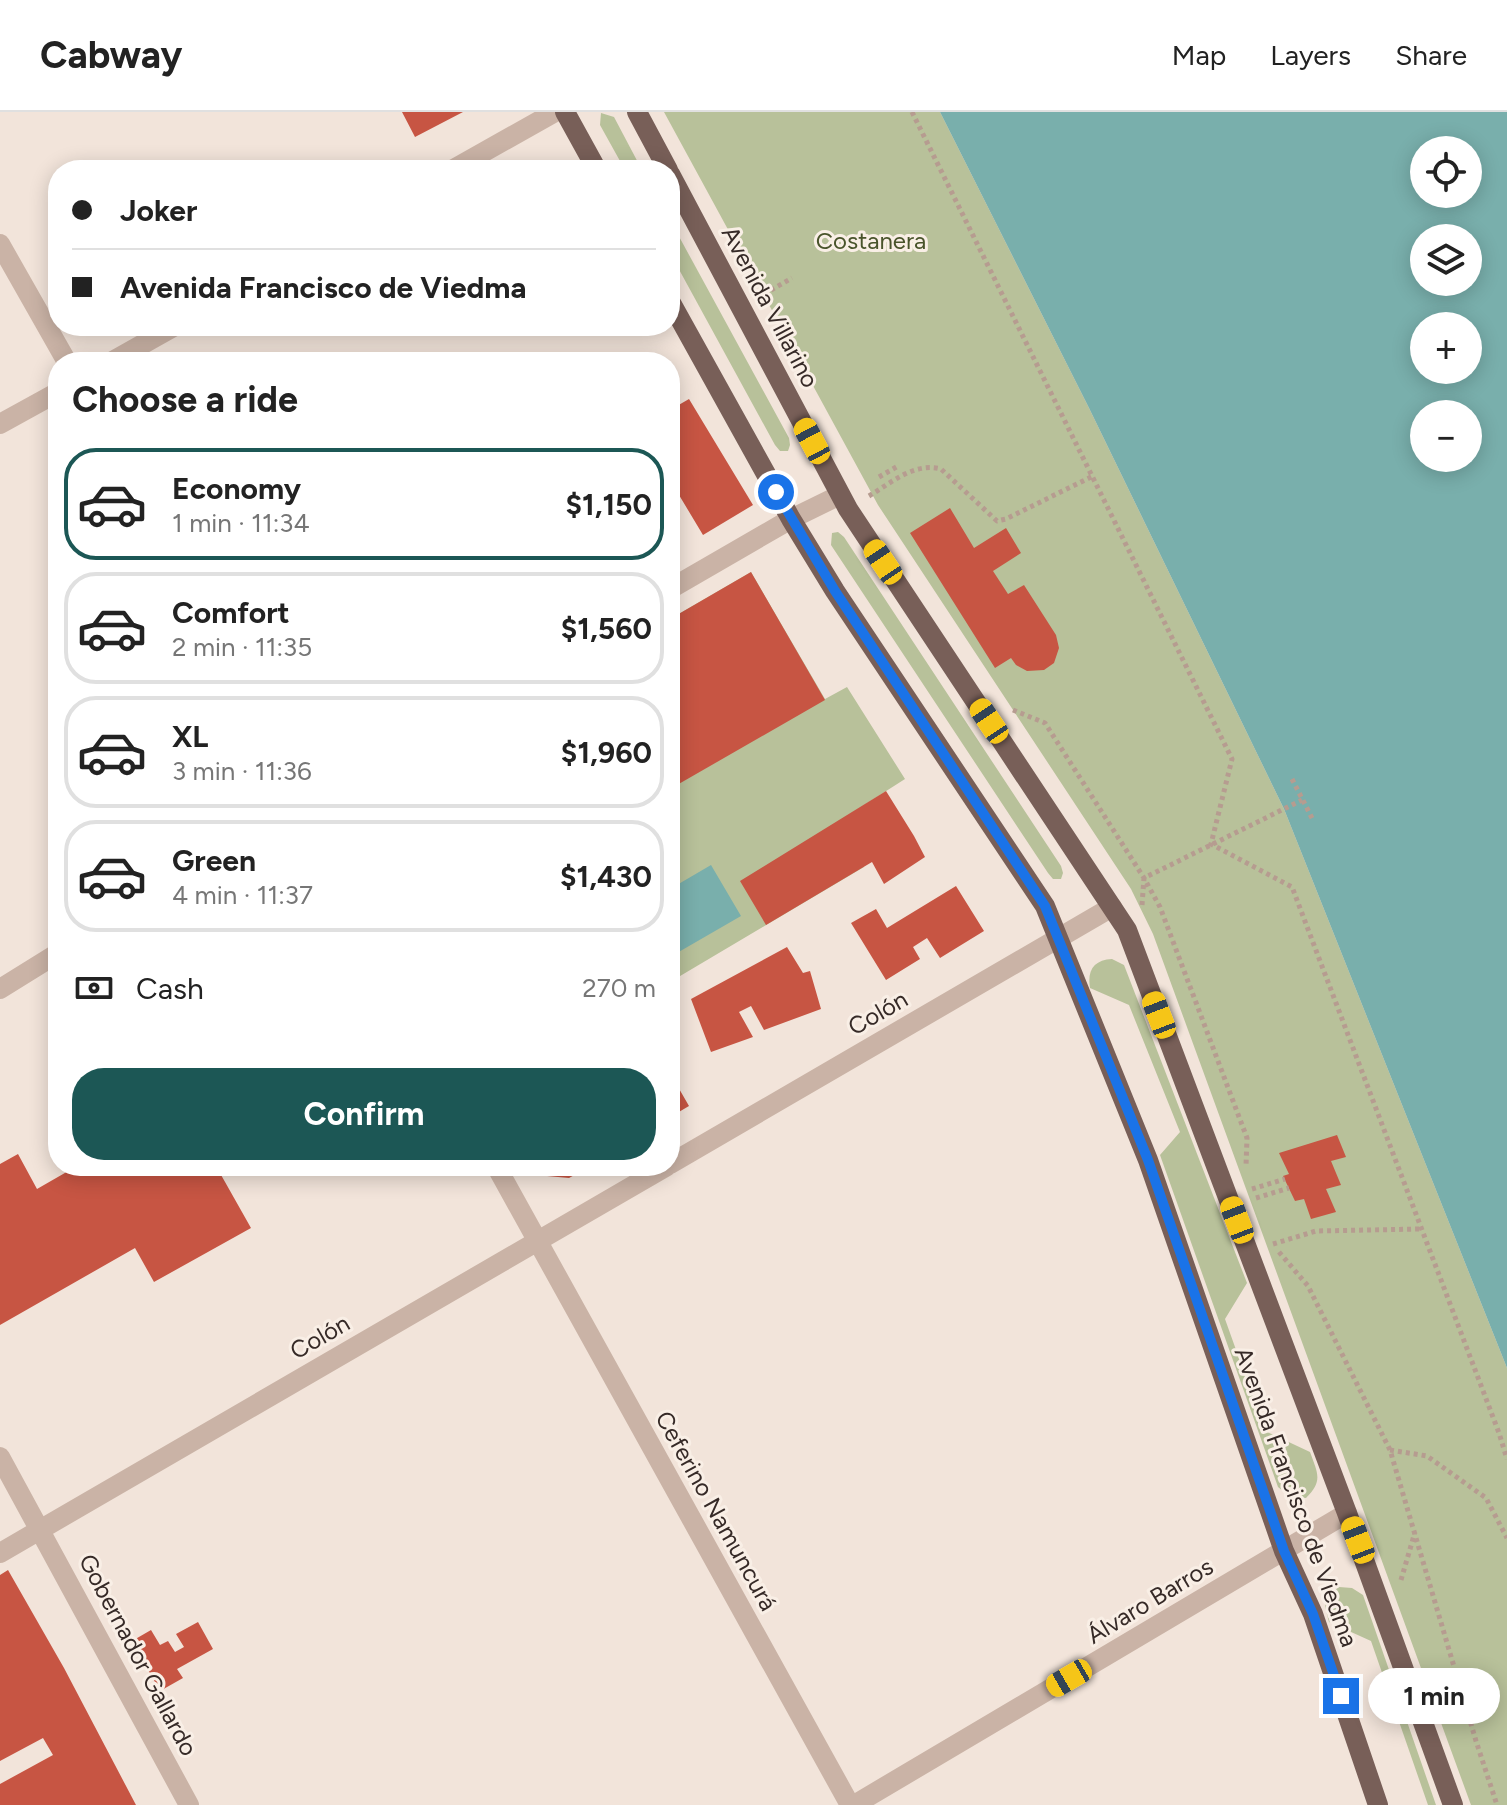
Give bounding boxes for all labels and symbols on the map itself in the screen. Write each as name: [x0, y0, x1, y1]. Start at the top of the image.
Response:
street label: Avenida Villarino: [716, 221, 825, 392]
park label: Costanera: [816, 226, 926, 255]
car: [790, 414, 834, 468]
route start: [758, 474, 794, 510]
car: [860, 535, 906, 589]
car: [966, 694, 1012, 748]
street label: Colón: [843, 984, 913, 1041]
car: [1139, 988, 1179, 1042]
car: [1217, 1193, 1257, 1247]
street label: Colón: [285, 1308, 355, 1365]
street label: Avenida Francisco de Viedma: [1229, 1343, 1364, 1651]
street label: Ceferino Namuncurá: [649, 1406, 783, 1616]
car: [1338, 1513, 1378, 1567]
street label: Gobernador Gallardo: [73, 1549, 204, 1761]
street label: Álvaro Barros: [1081, 1552, 1218, 1650]
car: [1042, 1656, 1096, 1700]
callout: 1 min: [1369, 1668, 1501, 1724]
route end: [1323, 1678, 1359, 1714]

